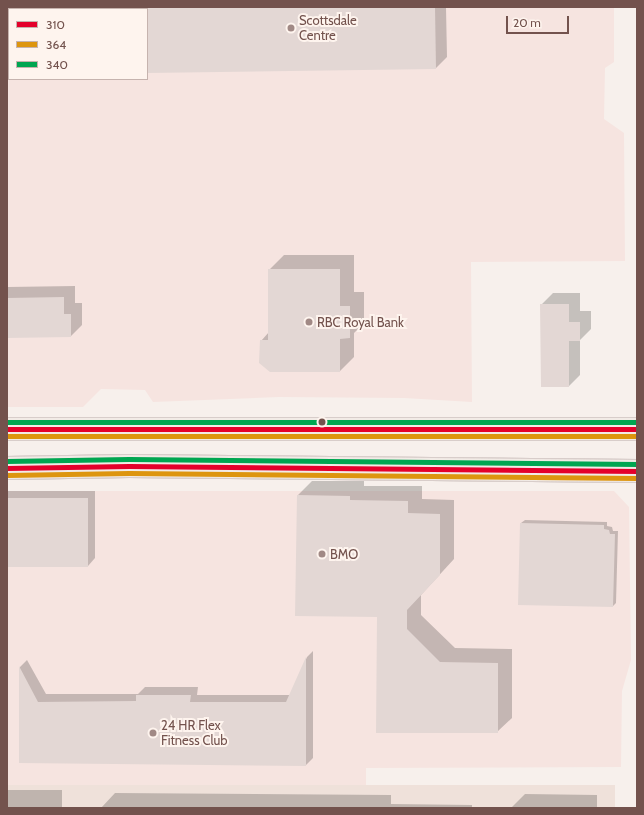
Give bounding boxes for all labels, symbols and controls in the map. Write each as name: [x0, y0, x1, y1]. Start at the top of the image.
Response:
legend: [8, 8, 148, 80]
scale bar: [508, 8, 571, 34]
place label: Scottsdale Centre: [299, 13, 357, 44]
text: 20 m: [513, 15, 541, 30]
text: 310: [46, 17, 65, 32]
marker: Scottsdale Centre: [286, 23, 296, 33]
text: 364: [46, 37, 66, 52]
text: 340: [46, 57, 68, 72]
place label: RBC Royal Bank: [317, 314, 404, 330]
marker: RBC Royal Bank: [304, 317, 314, 327]
unlabelled marker: [317, 417, 327, 427]
place label: BMO: [330, 546, 358, 562]
marker: BMO: [317, 549, 327, 559]
place label: 24 HR Flex Fitness Club: [161, 718, 228, 749]
marker: 24 HR Flex Fitness Club: [148, 728, 158, 738]

